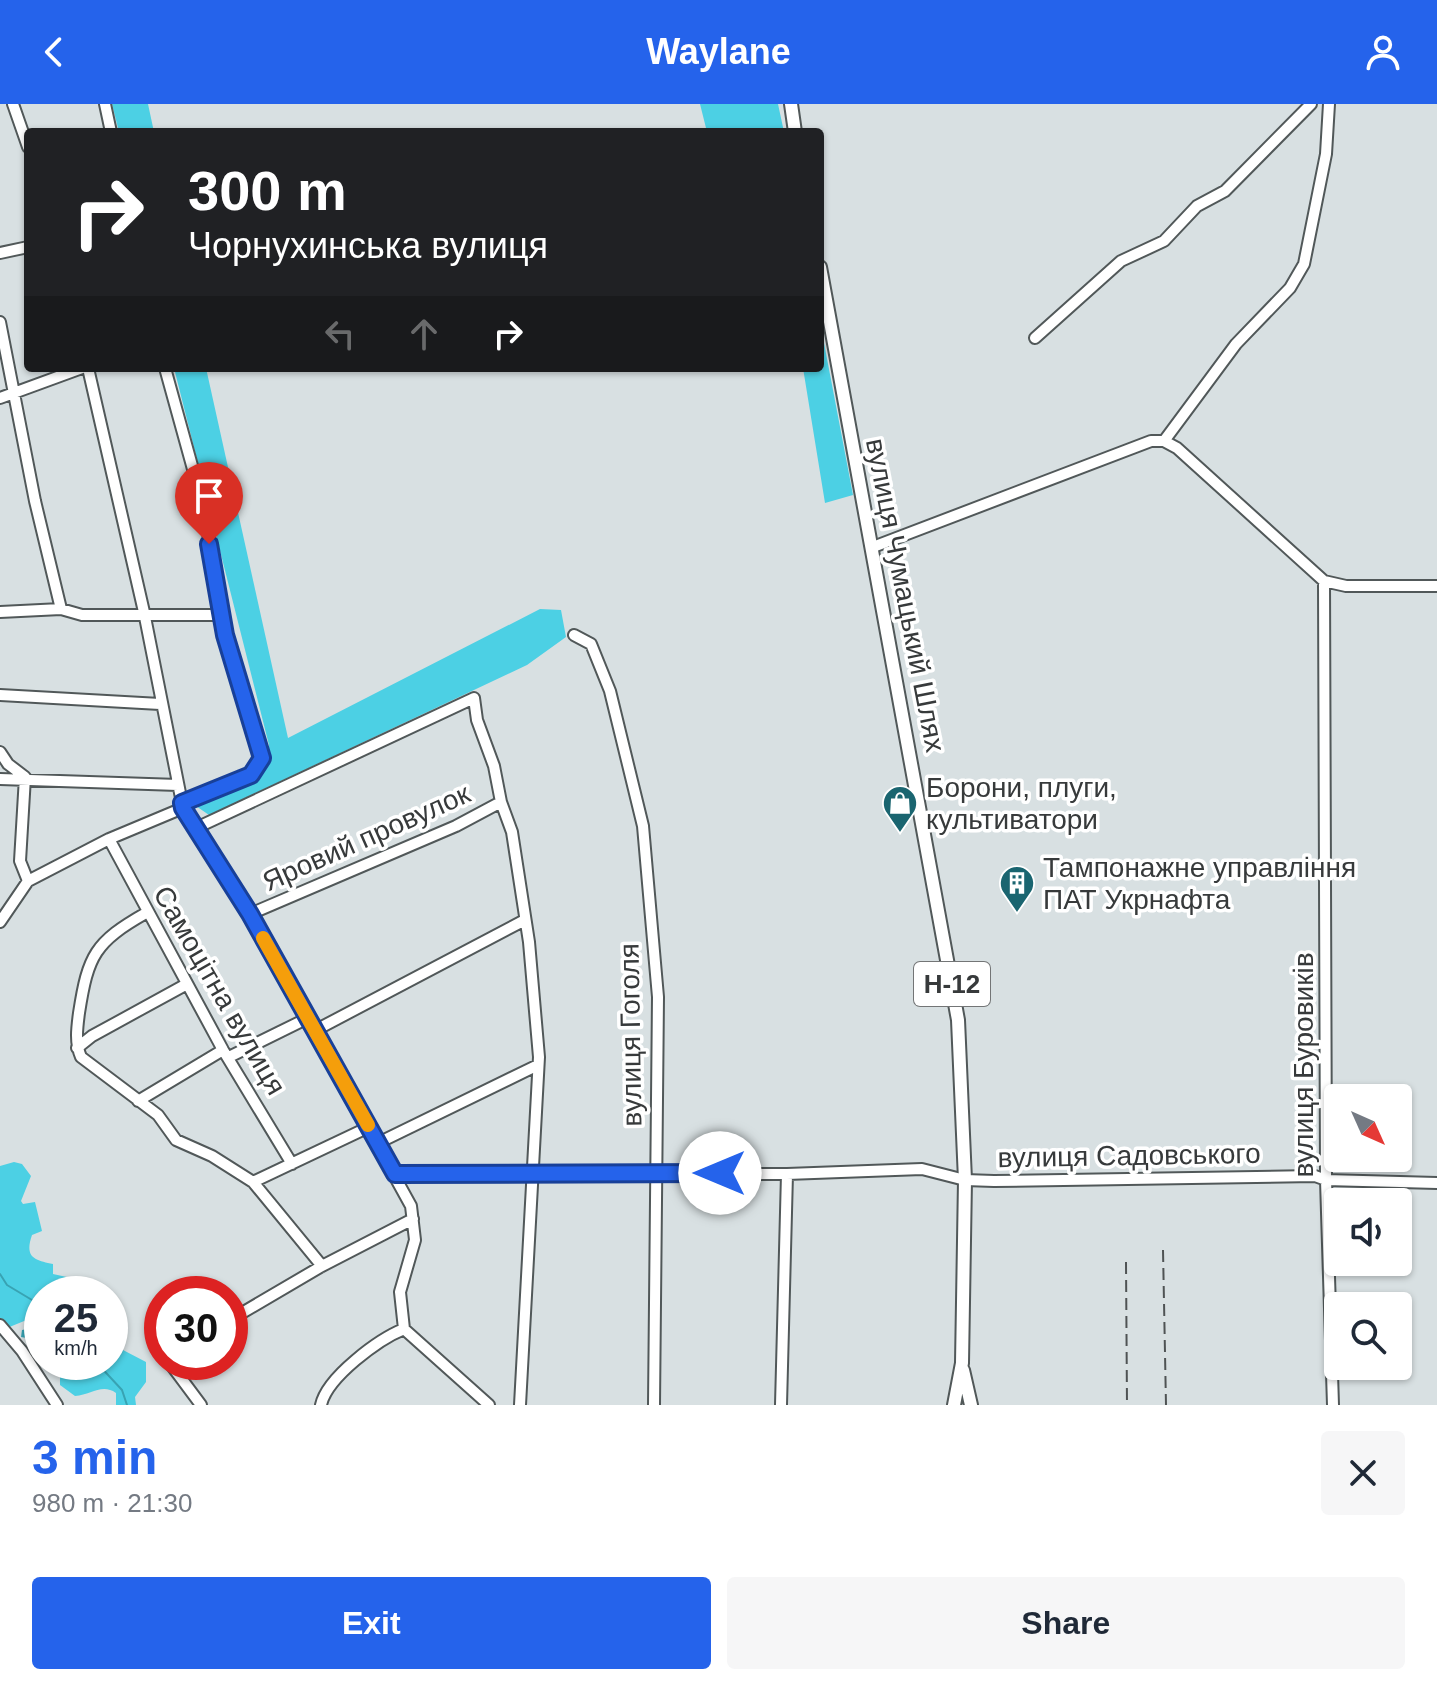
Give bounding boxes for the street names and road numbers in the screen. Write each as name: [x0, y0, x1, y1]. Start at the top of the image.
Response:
street label: вулиця Чумацький Шлях: [860, 436, 951, 755]
street label: Яровий провулок: [258, 777, 475, 897]
street label: Самоцітна вулиця: [147, 880, 292, 1100]
street label: вулиця Гоголя: [613, 943, 648, 1127]
street label: вулиця Буровиків: [1288, 952, 1319, 1178]
road number: Н-12: [914, 962, 990, 1006]
street label: вулиця Садовського: [997, 1138, 1261, 1173]

